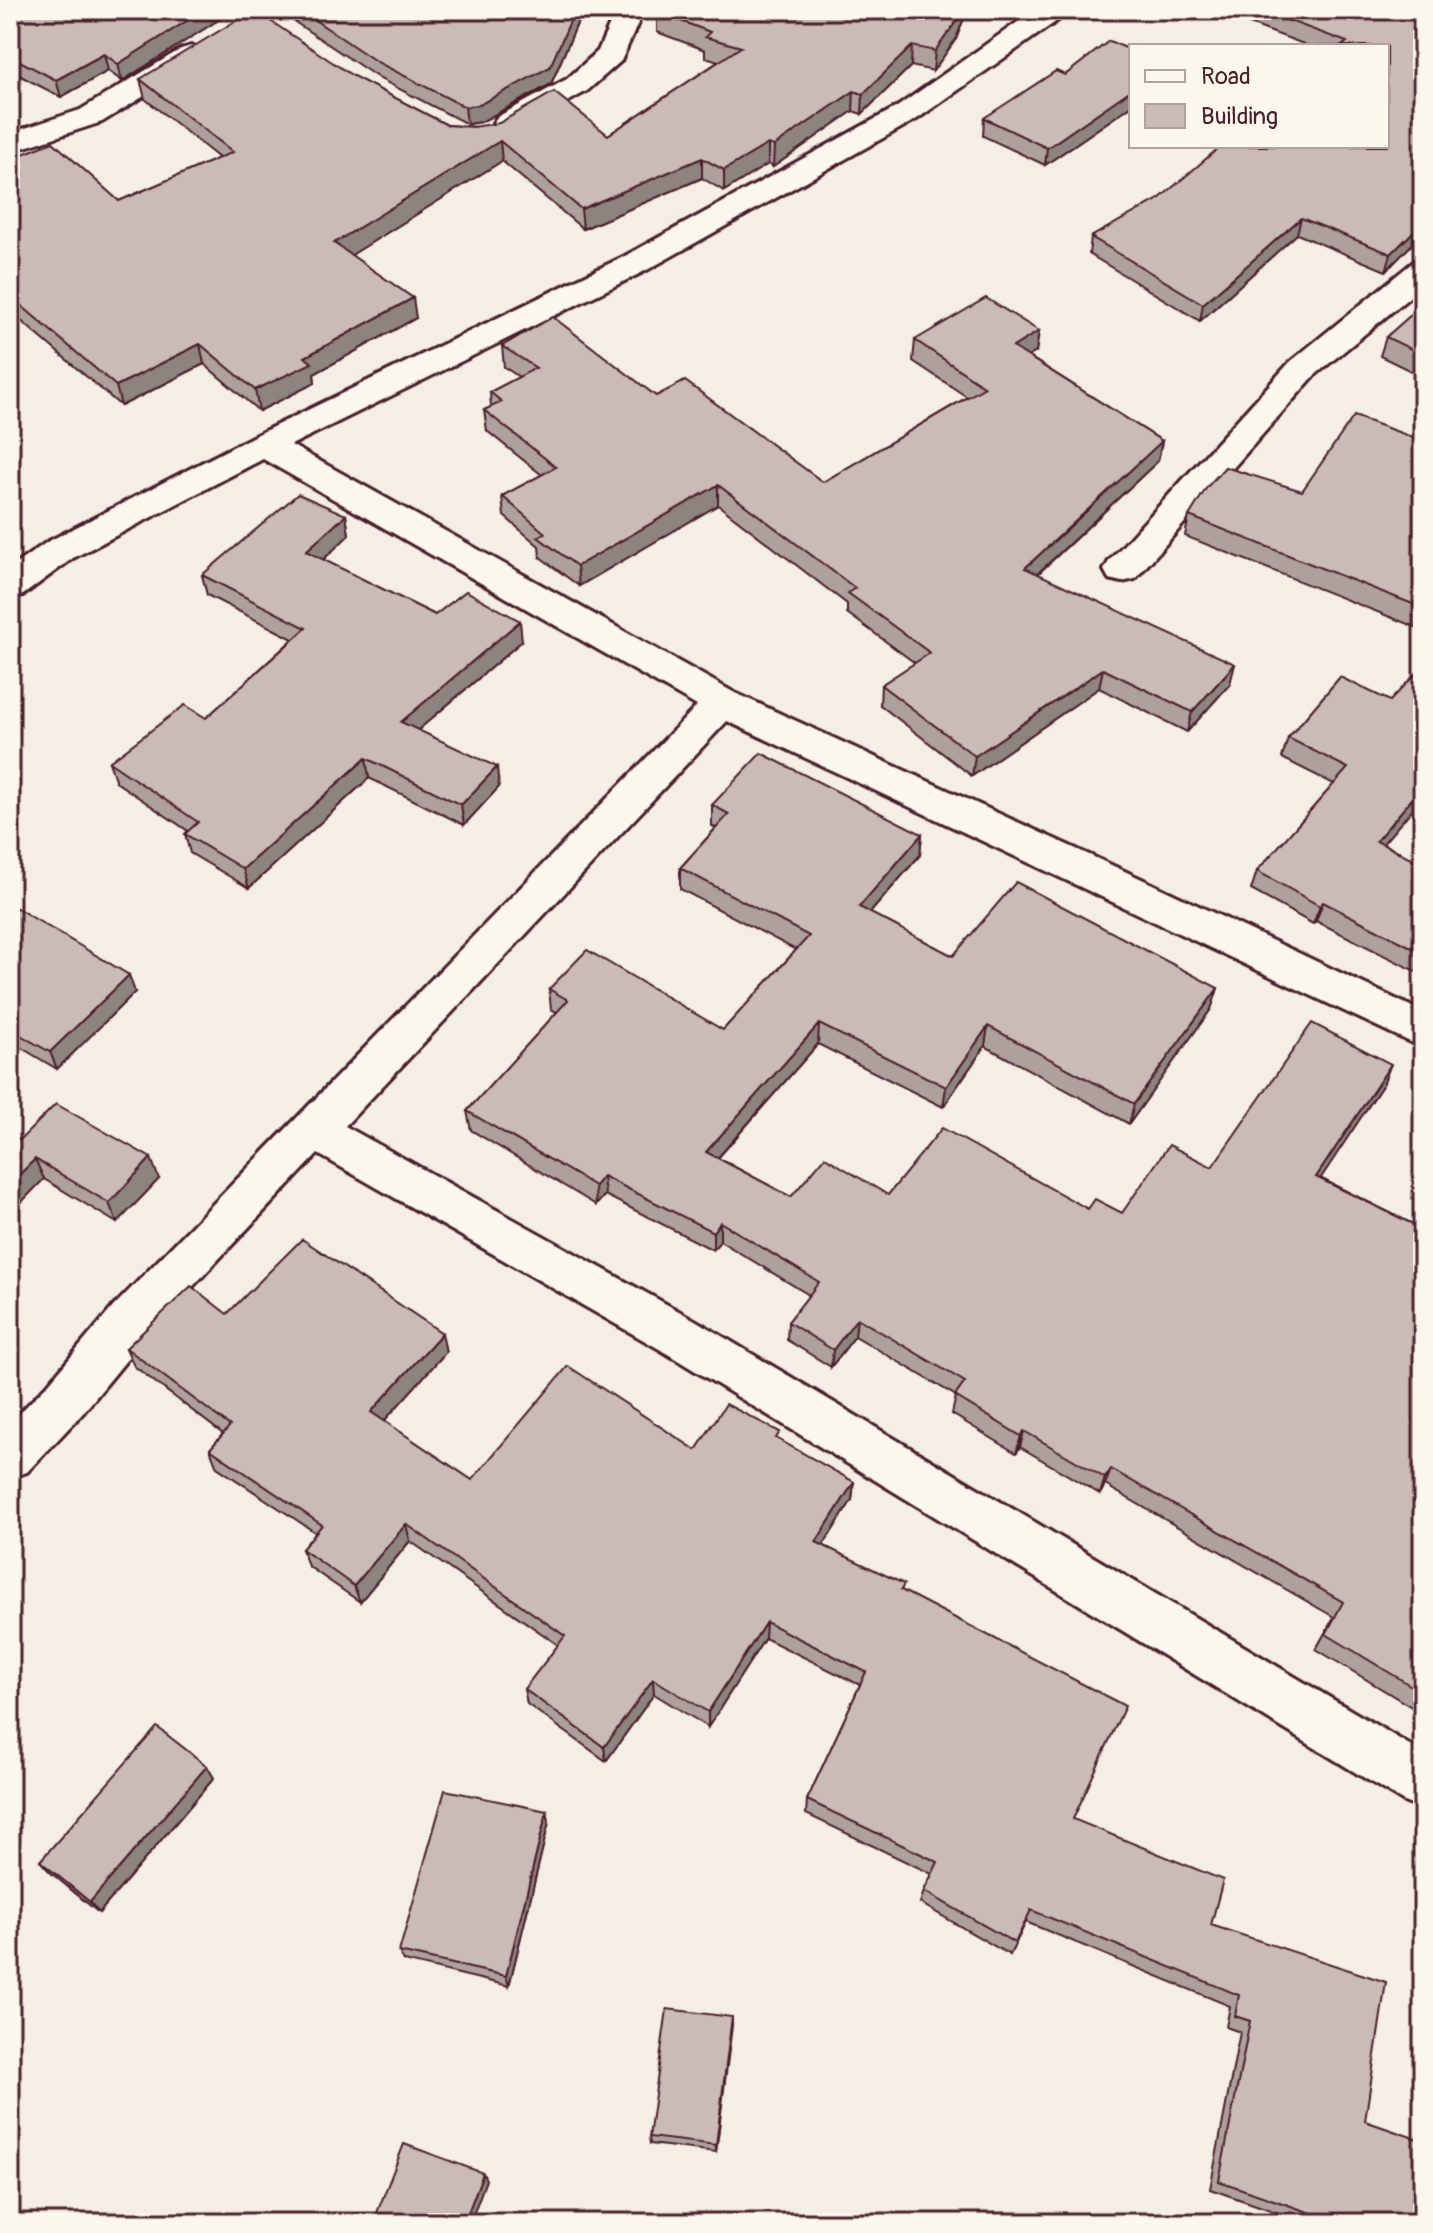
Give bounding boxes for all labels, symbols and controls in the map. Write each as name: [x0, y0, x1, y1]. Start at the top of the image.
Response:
legend: [1129, 44, 1389, 148]
text: Road: [1201, 62, 1251, 91]
text: Building: [1201, 102, 1278, 131]

